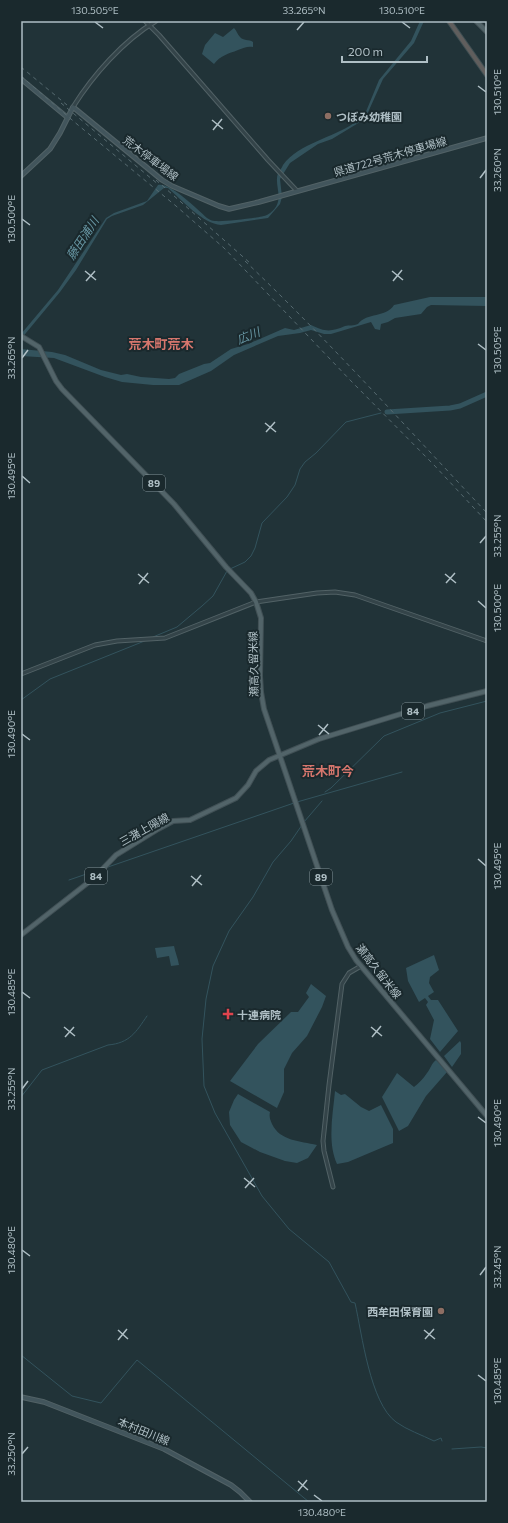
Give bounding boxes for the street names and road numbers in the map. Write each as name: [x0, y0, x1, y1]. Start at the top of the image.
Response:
street label: 荒木停車場線: [121, 133, 181, 183]
street label: 県道722号荒木停車場線: [332, 134, 448, 178]
road number: 89: [143, 475, 165, 491]
street label: 瀬高久留米線: [246, 631, 260, 697]
road number: 84: [402, 703, 424, 719]
street label: 三潴上陽線: [117, 810, 171, 848]
road number: 84: [85, 868, 107, 884]
road number: 89: [310, 869, 332, 885]
street label: 瀬高久留米線: [354, 941, 404, 1001]
street label: 本村田川線: [116, 1415, 172, 1447]

